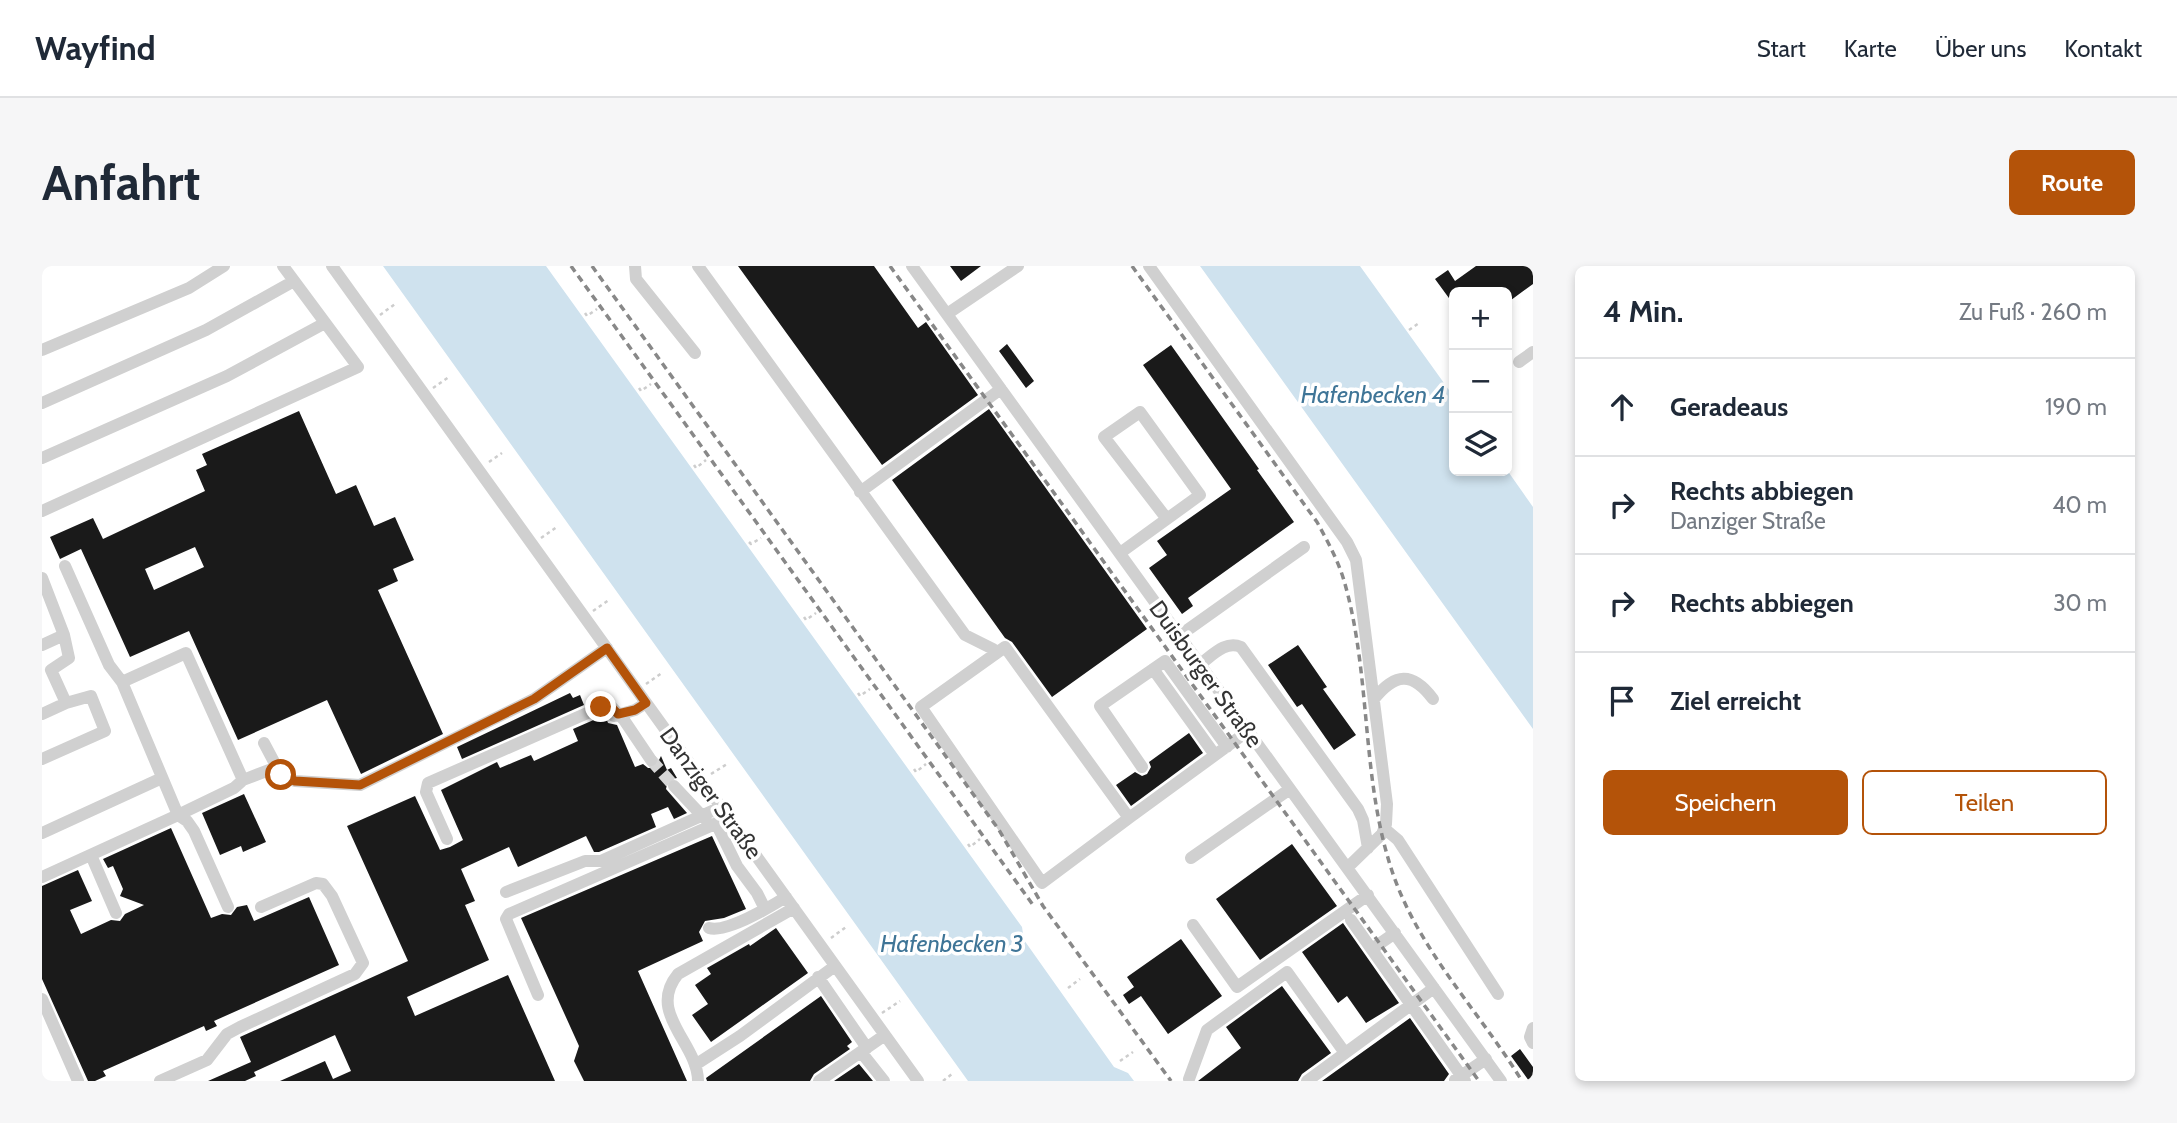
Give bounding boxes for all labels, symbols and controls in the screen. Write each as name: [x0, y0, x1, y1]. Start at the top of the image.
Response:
text: Wayfind: [35, 28, 156, 68]
text: Start: [1757, 34, 1806, 63]
text: Karte: [1844, 34, 1897, 63]
text: Über uns: [1935, 34, 2026, 63]
text: Kontakt: [2064, 34, 2142, 63]
button: Route: [2009, 150, 2135, 215]
text: Anfahrt: [42, 153, 200, 212]
map controls: [1449, 287, 1512, 476]
button: +: [1449, 287, 1512, 350]
text: 4 Min.: [1603, 293, 1684, 330]
text: Zu Fuß · 260 m: [1959, 298, 2107, 326]
button: −: [1449, 350, 1512, 413]
water label: Hafenbecken 4: [1301, 380, 1445, 409]
icon: ahead: [1603, 388, 1641, 426]
text: Geradeaus: [1670, 391, 1788, 423]
text: 190 m: [2045, 393, 2107, 421]
button: layers: [1449, 413, 1512, 476]
text: Rechts abbiegen: [1670, 475, 1854, 507]
icon: right: [1603, 486, 1641, 524]
text: 40 m: [2052, 491, 2107, 519]
text: Danziger Straße: [1670, 507, 1826, 535]
icon: right: [1603, 584, 1641, 622]
text: Rechts abbiegen: [1670, 587, 1854, 619]
text: 30 m: [2053, 589, 2107, 617]
street label: Duisburger Straße: [1143, 595, 1269, 753]
icon: arrive: [1603, 682, 1641, 720]
text: Ziel erreicht: [1670, 685, 1801, 717]
route end: [585, 691, 616, 722]
street label: Danziger Straße: [654, 722, 768, 864]
route start: [265, 759, 296, 790]
button: Speichern: [1603, 770, 1848, 835]
button: Teilen: [1862, 770, 2107, 835]
water label: Hafenbecken 3: [880, 929, 1024, 958]

